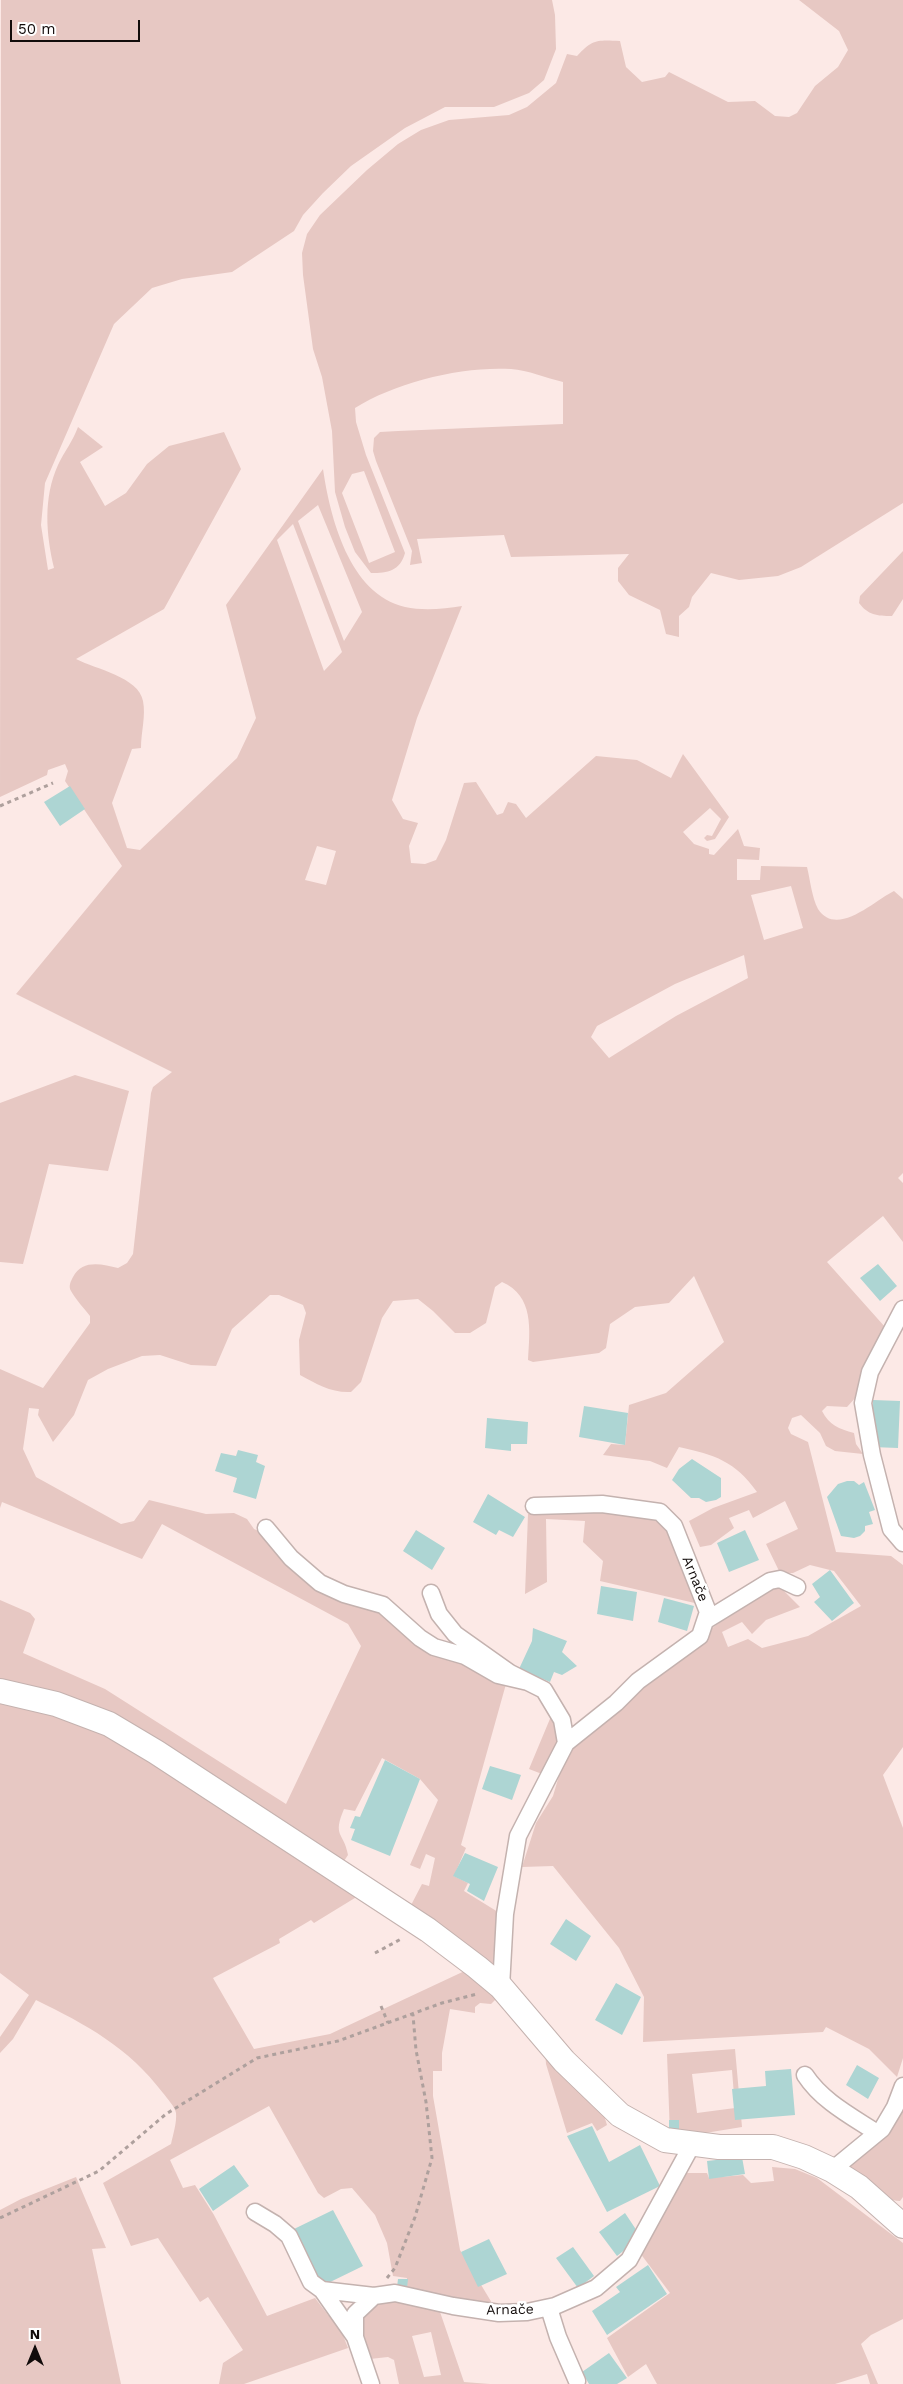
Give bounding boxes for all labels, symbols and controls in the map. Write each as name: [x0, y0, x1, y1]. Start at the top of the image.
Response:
scale bar: [12, 10, 142, 42]
text: 50 m: [18, 20, 55, 38]
street label: Arnače: [678, 1554, 712, 1604]
street label: Arnače: [486, 2301, 534, 2319]
north arrow: [10, 2324, 60, 2374]
text: N: [30, 2326, 40, 2342]

